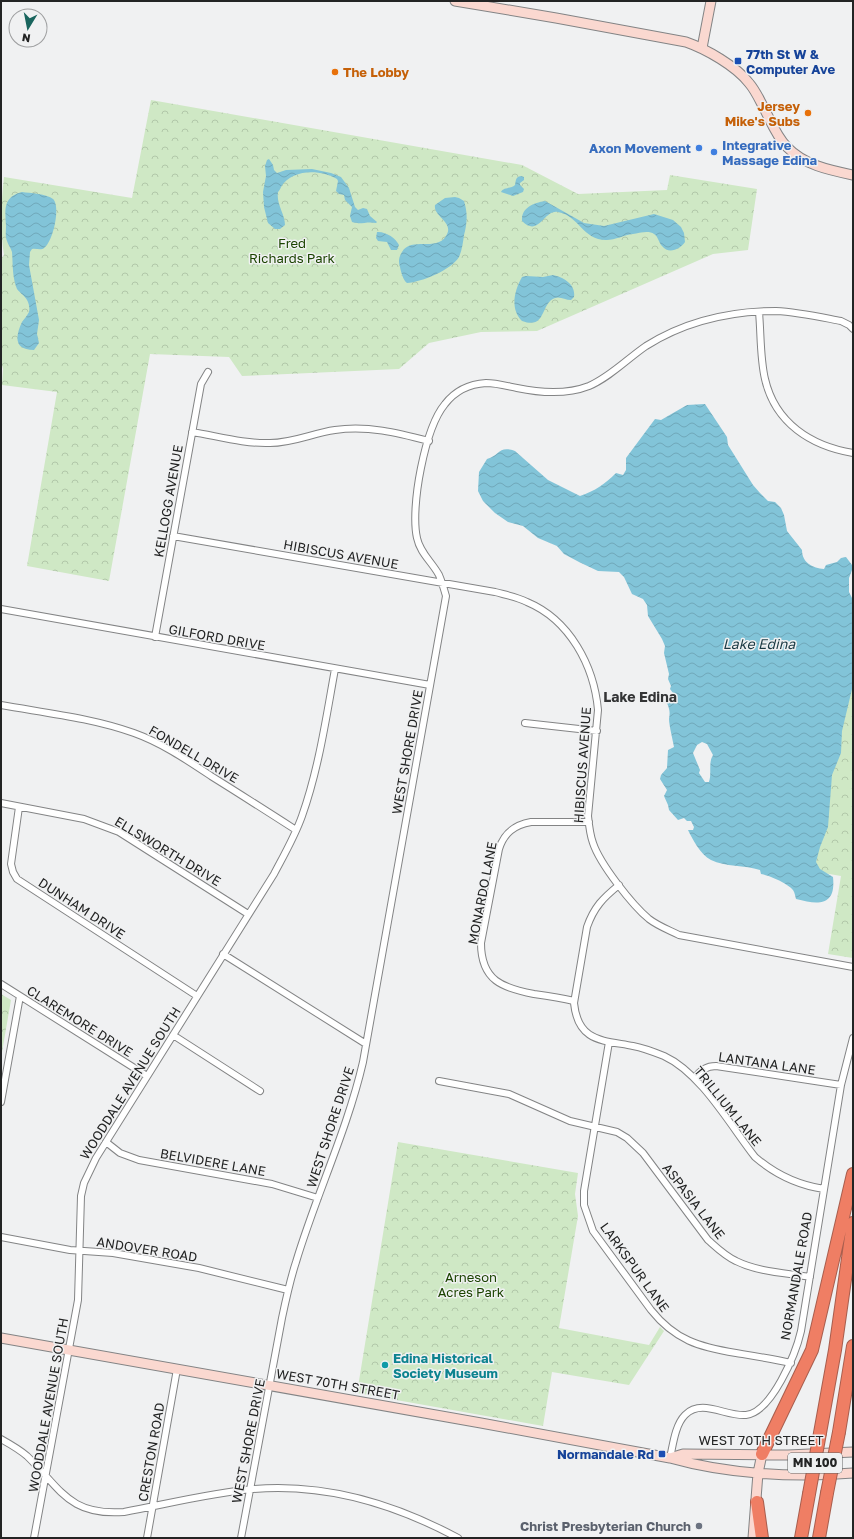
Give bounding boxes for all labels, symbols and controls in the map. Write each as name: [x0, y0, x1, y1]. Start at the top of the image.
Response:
north arrow: [8, 8, 48, 48]
text: N: [21, 31, 31, 45]
place label: 77th St W & Computer Ave: [746, 46, 835, 77]
marker: 77th St W & Computer Ave: [733, 56, 743, 66]
place label: The Lobby: [343, 64, 409, 80]
marker: The Lobby: [330, 67, 340, 77]
place label: Jersey Mike's Subs: [725, 98, 800, 129]
marker: Jersey Mike's Subs: [803, 108, 813, 118]
place label: Integrative Massage Edina: [722, 137, 818, 168]
place label: Axon Movement: [589, 140, 691, 156]
marker: Axon Movement: [694, 143, 704, 153]
marker: Integrative Massage Edina: [709, 147, 719, 157]
park label: Fred Richards Park: [249, 235, 336, 266]
street label: KELLOGG AVENUE: [150, 443, 186, 558]
street label: HIBISCUS AVENUE: [282, 536, 400, 572]
street label: GILFORD DRIVE: [167, 621, 267, 653]
water label: Lake Edina: [723, 635, 796, 652]
street label: WEST SHORE DRIVE: [388, 688, 426, 816]
district label: Lake Edina: [603, 688, 677, 705]
street label: HIBISCUS AVENUE: [570, 706, 594, 824]
street label: FONDELL DRIVE: [146, 722, 242, 786]
street label: ELLSWORTH DRIVE: [112, 813, 224, 889]
street label: MONARDO LANE: [464, 840, 500, 946]
street label: DUNHAM DRIVE: [36, 874, 128, 942]
street label: CLAREMORE DRIVE: [24, 982, 136, 1060]
street label: WOODDALE AVENUE SOUTH: [76, 1004, 184, 1162]
street label: LANTANA LANE: [717, 1048, 817, 1078]
street label: TRILLIUM LANE: [691, 1063, 765, 1149]
street label: WEST SHORE DRIVE: [303, 1064, 357, 1190]
street label: BELVIDERE LANE: [159, 1145, 267, 1179]
street label: ASPASIA LANE: [659, 1160, 729, 1242]
street label: NORMANDALE ROAD: [777, 1210, 815, 1342]
street label: LARKSPUR LANE: [597, 1219, 673, 1315]
street label: ANDOVER ROAD: [95, 1233, 199, 1265]
park label: Arneson Acres Park: [438, 1269, 505, 1300]
street label: WOODDALE AVENUE SOUTH: [25, 1316, 71, 1494]
place label: Edina Historical Society Museum: [393, 1350, 498, 1381]
marker: Edina Historical Society Museum: [380, 1360, 390, 1370]
street label: WEST 70TH STREET: [275, 1365, 401, 1403]
street label: WEST SHORE DRIVE: [228, 1377, 268, 1505]
street label: CRESTON ROAD: [134, 1401, 168, 1503]
street label: WEST 70TH STREET: [698, 1432, 824, 1448]
place label: Normandale Rd: [557, 1446, 654, 1462]
marker: Normandale Rd: [657, 1449, 667, 1459]
road number: MN 100: [788, 1453, 842, 1473]
place label: Christ Presbyterian Church: [520, 1518, 691, 1534]
marker: Christ Presbyterian Church: [694, 1521, 704, 1531]

